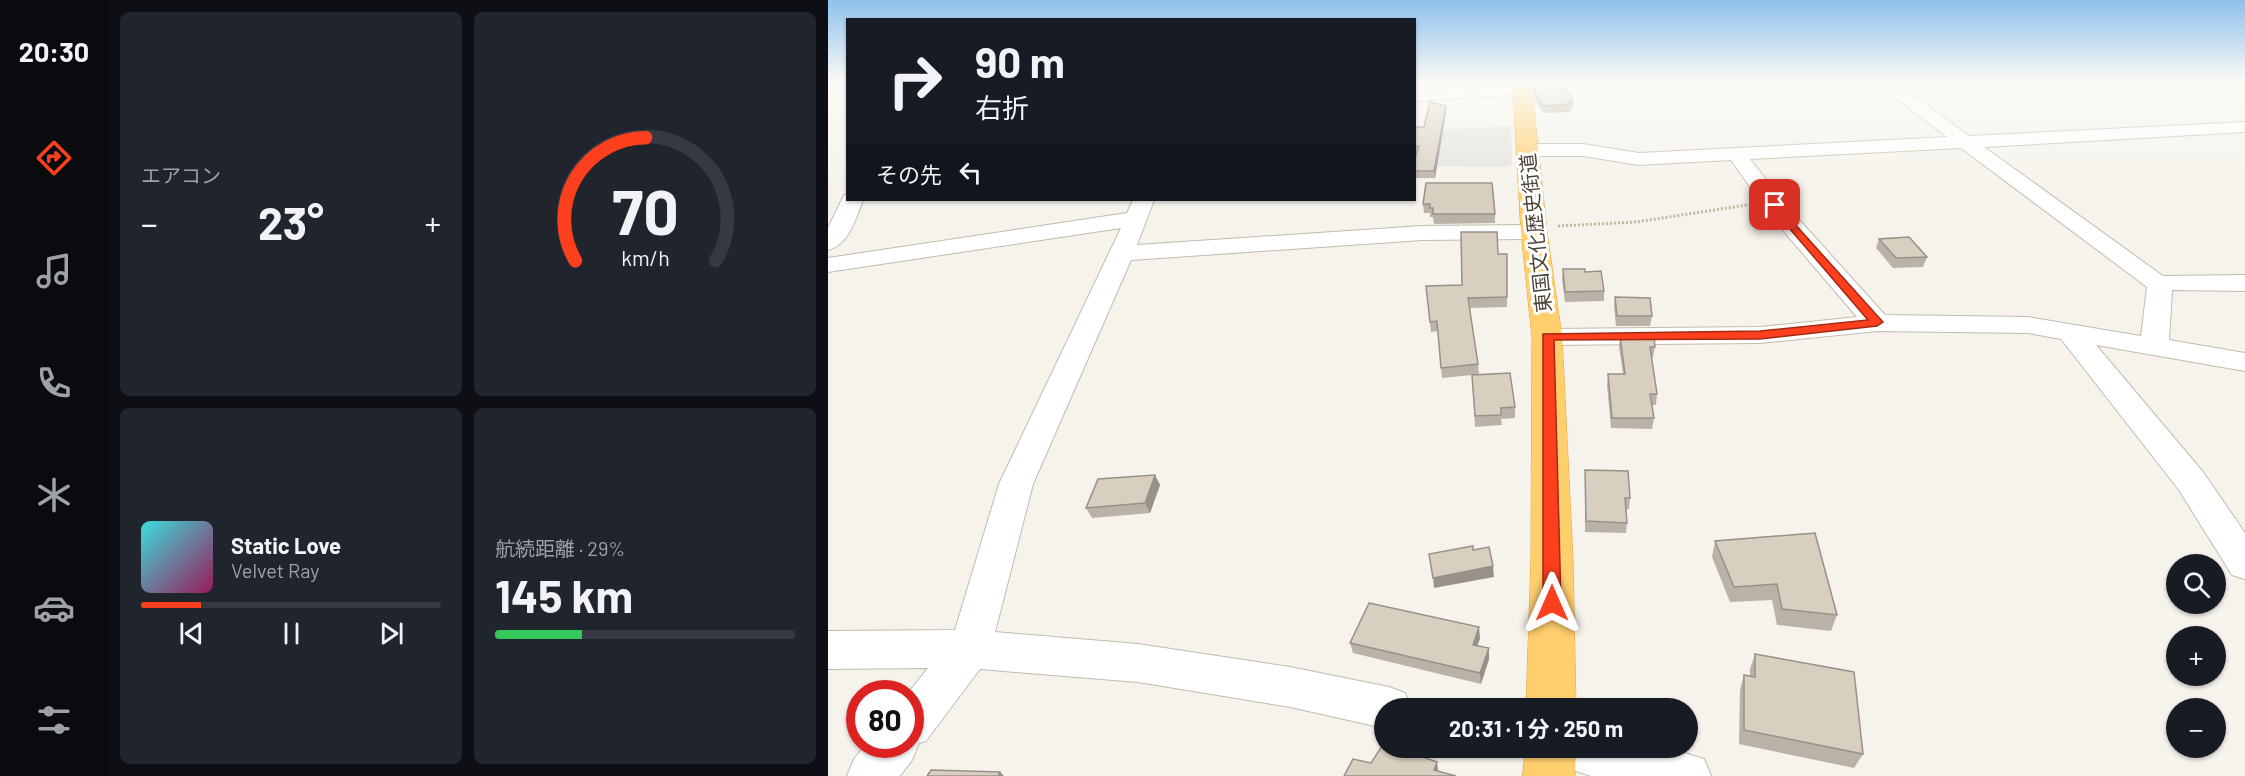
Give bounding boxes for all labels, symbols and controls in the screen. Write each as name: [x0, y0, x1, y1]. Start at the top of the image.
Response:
text: 20:30: [19, 35, 89, 67]
text: 90 m: [975, 36, 1065, 86]
icon: right: [876, 42, 954, 120]
text: 右折: [975, 91, 1029, 123]
icon: directions: [33, 137, 75, 179]
street label: 東国文化歴史街道: [1515, 152, 1555, 314]
icon: left: [954, 156, 987, 189]
text: その先: [876, 161, 942, 187]
text: エアコン: [141, 163, 221, 187]
text: 70: [612, 173, 678, 247]
pin: [1749, 179, 1800, 230]
icon: arrive: [1758, 188, 1791, 221]
text: 23°: [258, 195, 324, 249]
text: −: [141, 203, 158, 243]
text: +: [424, 203, 441, 243]
text: km/h: [621, 245, 669, 270]
icon: music: [33, 250, 75, 292]
icon: phone: [33, 362, 75, 404]
icon: climate: [33, 474, 75, 516]
text: Static Love: [231, 532, 341, 558]
text: 航続距離 · 29%: [495, 536, 625, 560]
map controls: [2166, 554, 2226, 758]
button: search: [2166, 554, 2226, 614]
text: Velvet Ray: [231, 558, 320, 582]
text: 145 km: [495, 568, 633, 622]
position arrow: [1520, 571, 1584, 635]
icon: car: [33, 587, 75, 629]
icon: previous: [175, 617, 208, 650]
icon: pause: [275, 617, 308, 650]
icon: next: [375, 617, 408, 650]
button: +: [2166, 626, 2226, 686]
speed limit sign: 80: [846, 680, 924, 758]
button: −: [2166, 698, 2226, 758]
icon: filters: [33, 699, 75, 741]
text: 20:31 · 1 分 · 250 m: [1449, 715, 1623, 741]

